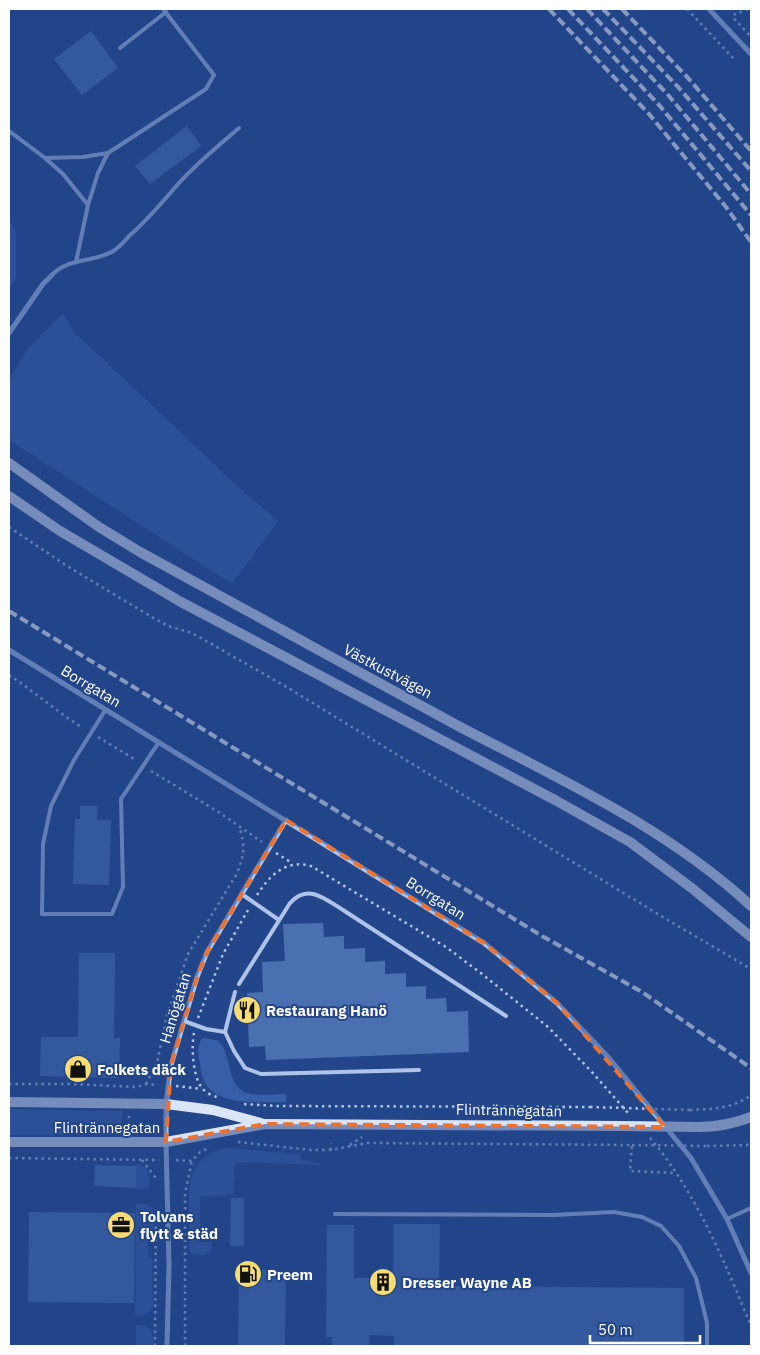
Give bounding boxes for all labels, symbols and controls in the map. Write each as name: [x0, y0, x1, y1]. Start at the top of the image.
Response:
street label: Västkustvägen: [340, 640, 436, 702]
street label: Borrgatan: [58, 661, 124, 711]
street label: Borrgatan: [403, 872, 469, 924]
street label: Hanögatan: [155, 970, 195, 1046]
restaurant icon: Restaurang Hanö: [232, 995, 262, 1025]
place label: Restaurang Hanö: [266, 1001, 387, 1020]
shop icon: Folkets däck: [63, 1054, 93, 1084]
place label: Folkets däck: [97, 1060, 186, 1079]
street label: Flintrännegatan: [456, 1100, 562, 1120]
street label: Flintrännegatan: [54, 1118, 160, 1137]
place label: Tolvans flytt & städ: [140, 1207, 218, 1243]
office icon: Tolvans flytt & städ: [106, 1210, 136, 1240]
fuel station icon: Preem: [233, 1259, 263, 1289]
place label: Preem: [267, 1265, 313, 1284]
building icon: Dresser Wayne AB: [368, 1267, 398, 1297]
place label: Dresser Wayne AB: [402, 1273, 532, 1292]
scale bar: [590, 1312, 700, 1344]
text: 50 m: [598, 1320, 633, 1339]

